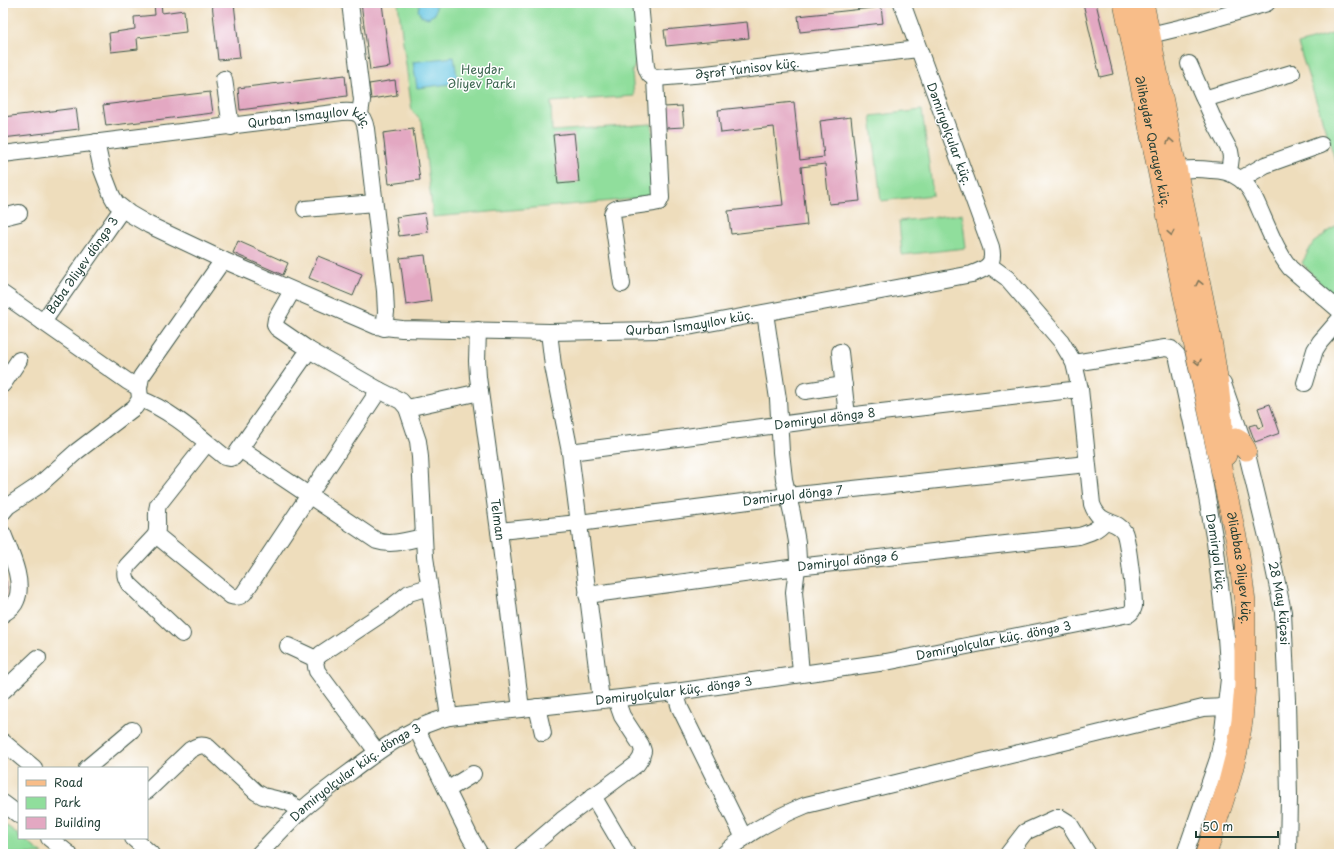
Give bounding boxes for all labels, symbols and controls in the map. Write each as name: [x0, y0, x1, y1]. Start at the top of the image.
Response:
street label: Əşrəf Yunisov küç.: [695, 53, 800, 83]
park label: Heydər Əliyev Parkı: [448, 60, 516, 92]
street label: Əliheydər Qarayev küç.: [1131, 74, 1176, 209]
street label: Dəmiryolçular küç.: [923, 80, 977, 188]
street label: Qurban İsmayılov küç.: [246, 102, 376, 132]
one-way arrow: [1167, 138, 1175, 145]
street label: Baba Əliyev döngə 3: [41, 212, 122, 317]
one-way arrow: [1166, 230, 1174, 236]
one-way arrow: [1196, 279, 1204, 286]
street label: Qurban İsmayılov küç.: [625, 305, 755, 339]
one-way arrow: [1193, 358, 1201, 365]
street label: Dəmiryol döngə 8: [773, 403, 876, 433]
street label: Dəmiryol döngə 7: [742, 480, 844, 510]
street label: Telman: [487, 498, 510, 541]
street label: Əliabbas Əliyev küç.: [1223, 510, 1255, 625]
street label: Dəmiryol küç.: [1202, 512, 1231, 594]
street label: Dəmiryol döngə 6: [796, 546, 899, 575]
street label: 28 May küçəsi: [1265, 560, 1294, 646]
street label: Dəmiryolçular küç. döngə 3: [914, 616, 1073, 664]
street label: Dəmiryolçular küç. döngə 3: [594, 671, 753, 709]
street label: Dəmiryolçular küç. döngə 3: [285, 718, 423, 825]
legend: [18, 767, 148, 839]
text: Road: [54, 773, 83, 791]
text: Park: [54, 793, 81, 811]
text: Building: [54, 813, 101, 831]
scale bar: [1196, 813, 1278, 839]
text: 50 m: [1202, 817, 1233, 835]

